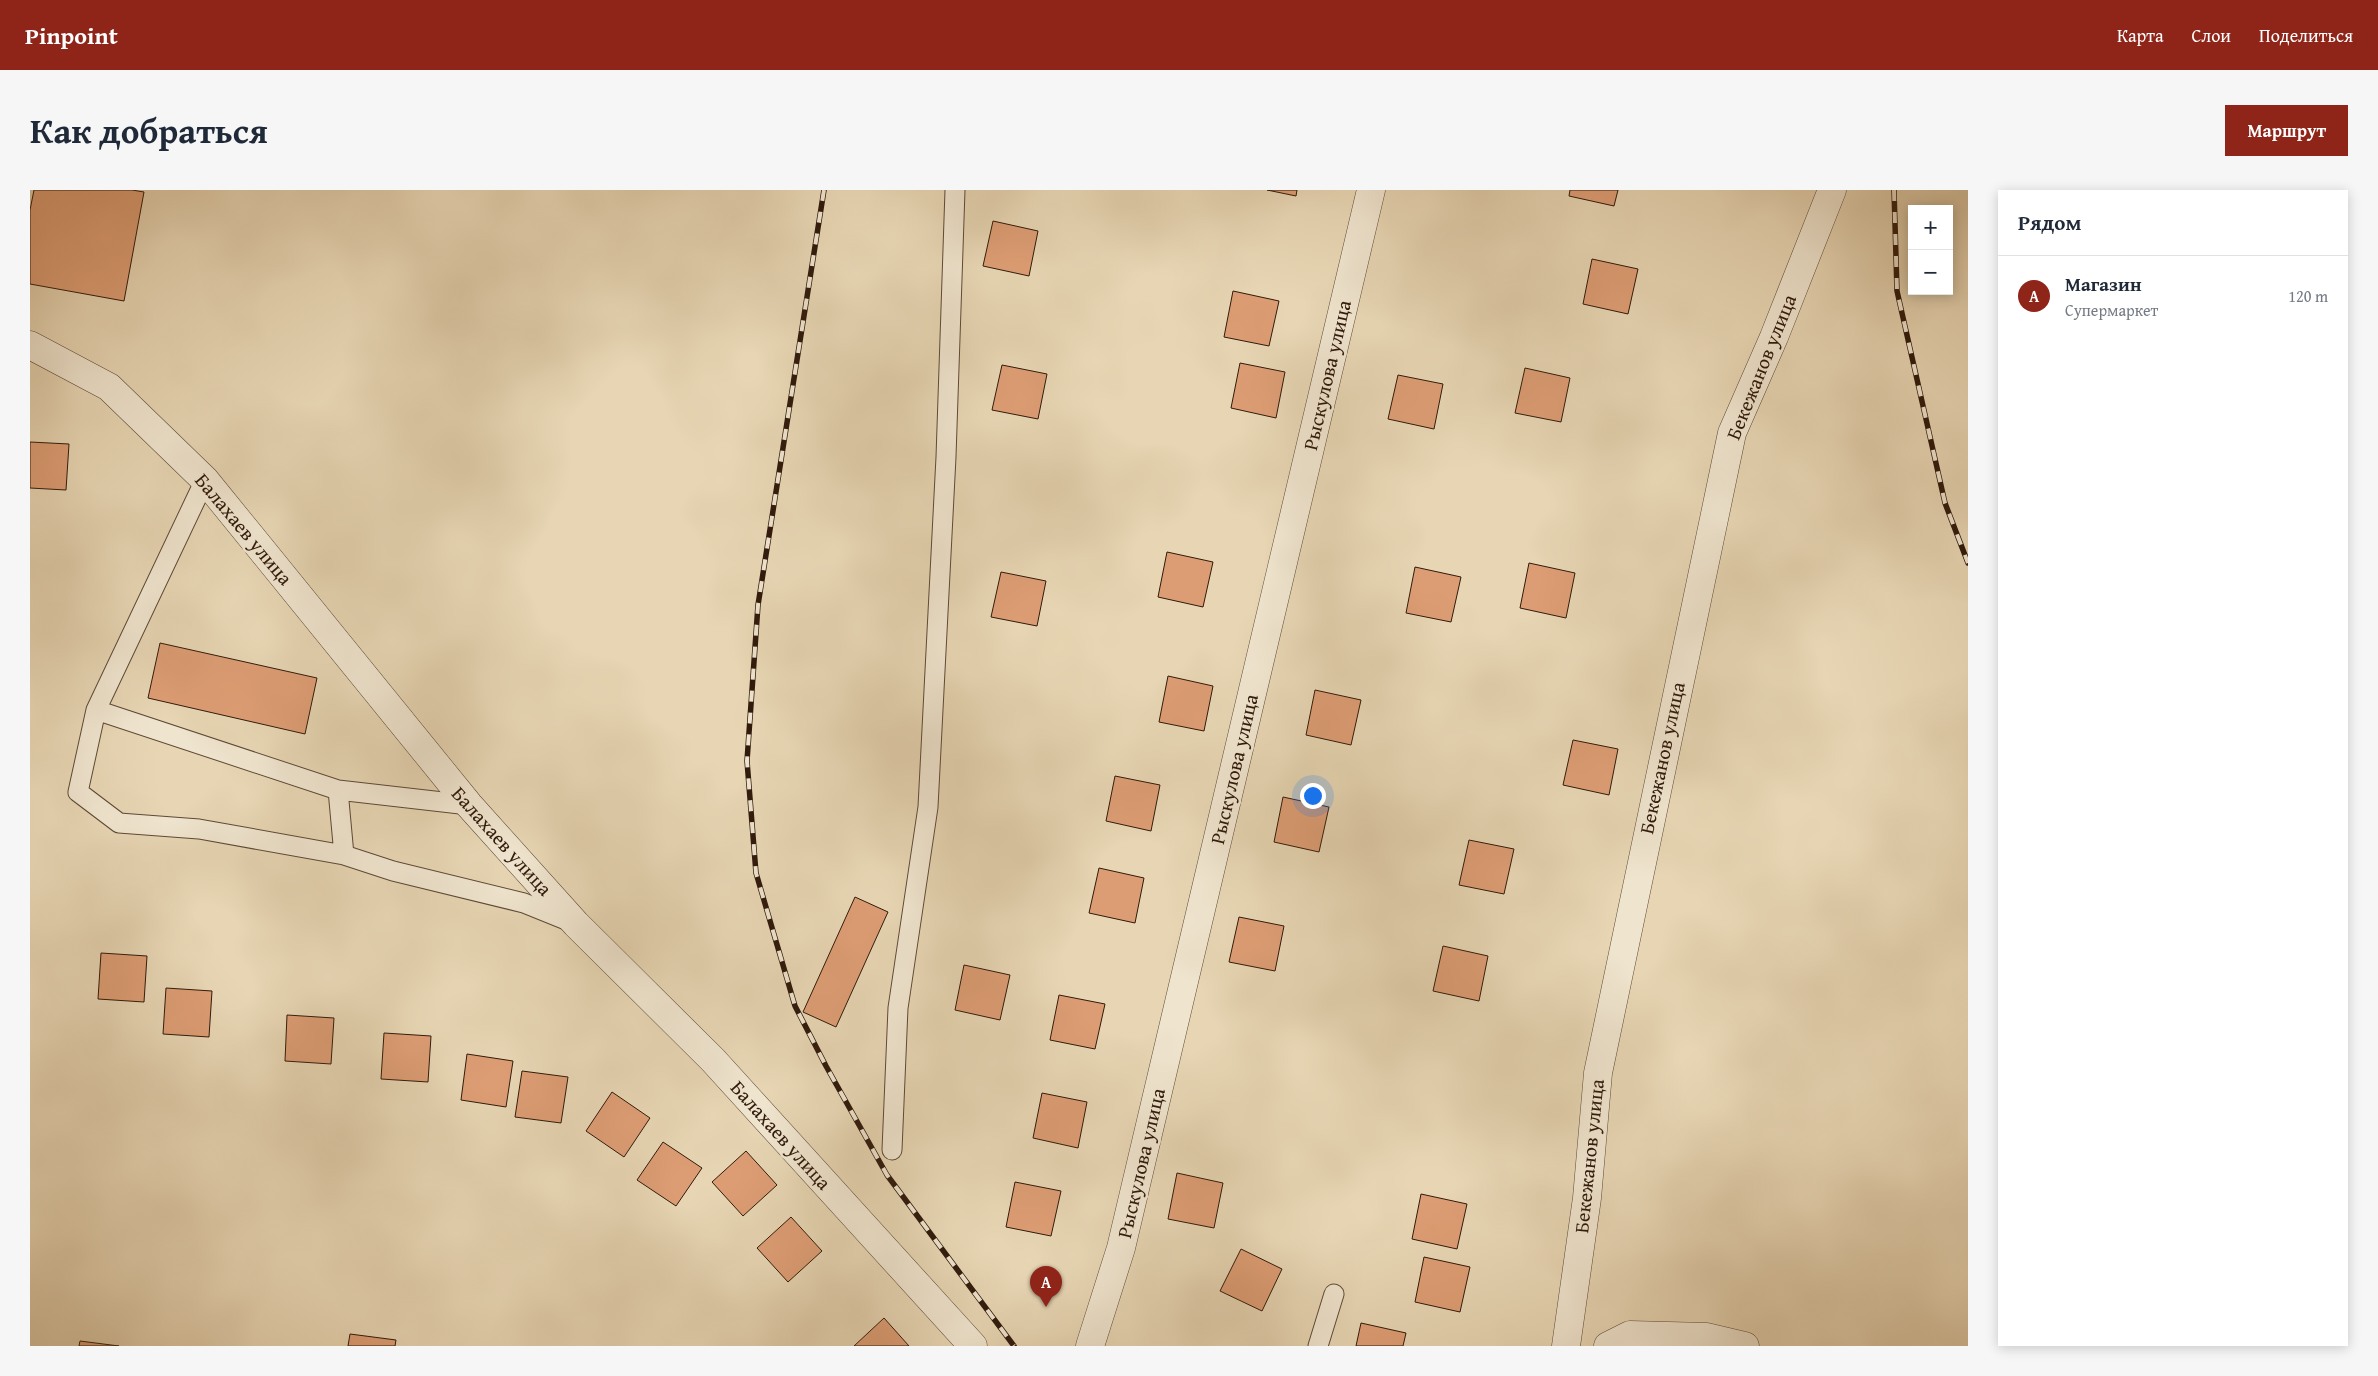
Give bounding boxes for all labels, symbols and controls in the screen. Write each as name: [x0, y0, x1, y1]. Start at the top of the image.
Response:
text: Pinpoint: [25, 18, 118, 53]
text: Карта: [2117, 22, 2164, 49]
text: Слои: [2192, 22, 2231, 49]
text: Поделиться: [2259, 22, 2353, 49]
text: Как добраться: [30, 105, 268, 156]
button: Маршрут: [2225, 105, 2348, 156]
map controls: [1908, 205, 1953, 295]
button: +: [1908, 205, 1953, 250]
text: Рядом: [2018, 207, 2081, 238]
button: −: [1908, 250, 1953, 295]
text: Магазин: [2065, 270, 2142, 298]
text: A: [2029, 284, 2039, 308]
text: 120 m: [2288, 284, 2328, 308]
street label: Бекежанов улица: [1718, 289, 1803, 444]
street label: Рыскулова улица: [1295, 297, 1358, 453]
text: Супермаркет: [2065, 298, 2158, 322]
street label: Балахаев улица: [189, 466, 300, 591]
street label: Бекежанов улица: [1631, 679, 1692, 837]
street label: Рыскулова улица: [1202, 691, 1265, 847]
street label: Балахаев улица: [445, 779, 560, 902]
your location: [1300, 783, 1326, 809]
street label: Балахаев улица: [724, 1073, 839, 1196]
street label: Бекежанов улица: [1566, 1077, 1611, 1234]
street label: Рыскулова улица: [1109, 1085, 1172, 1241]
pin: A: [1030, 1266, 1062, 1307]

